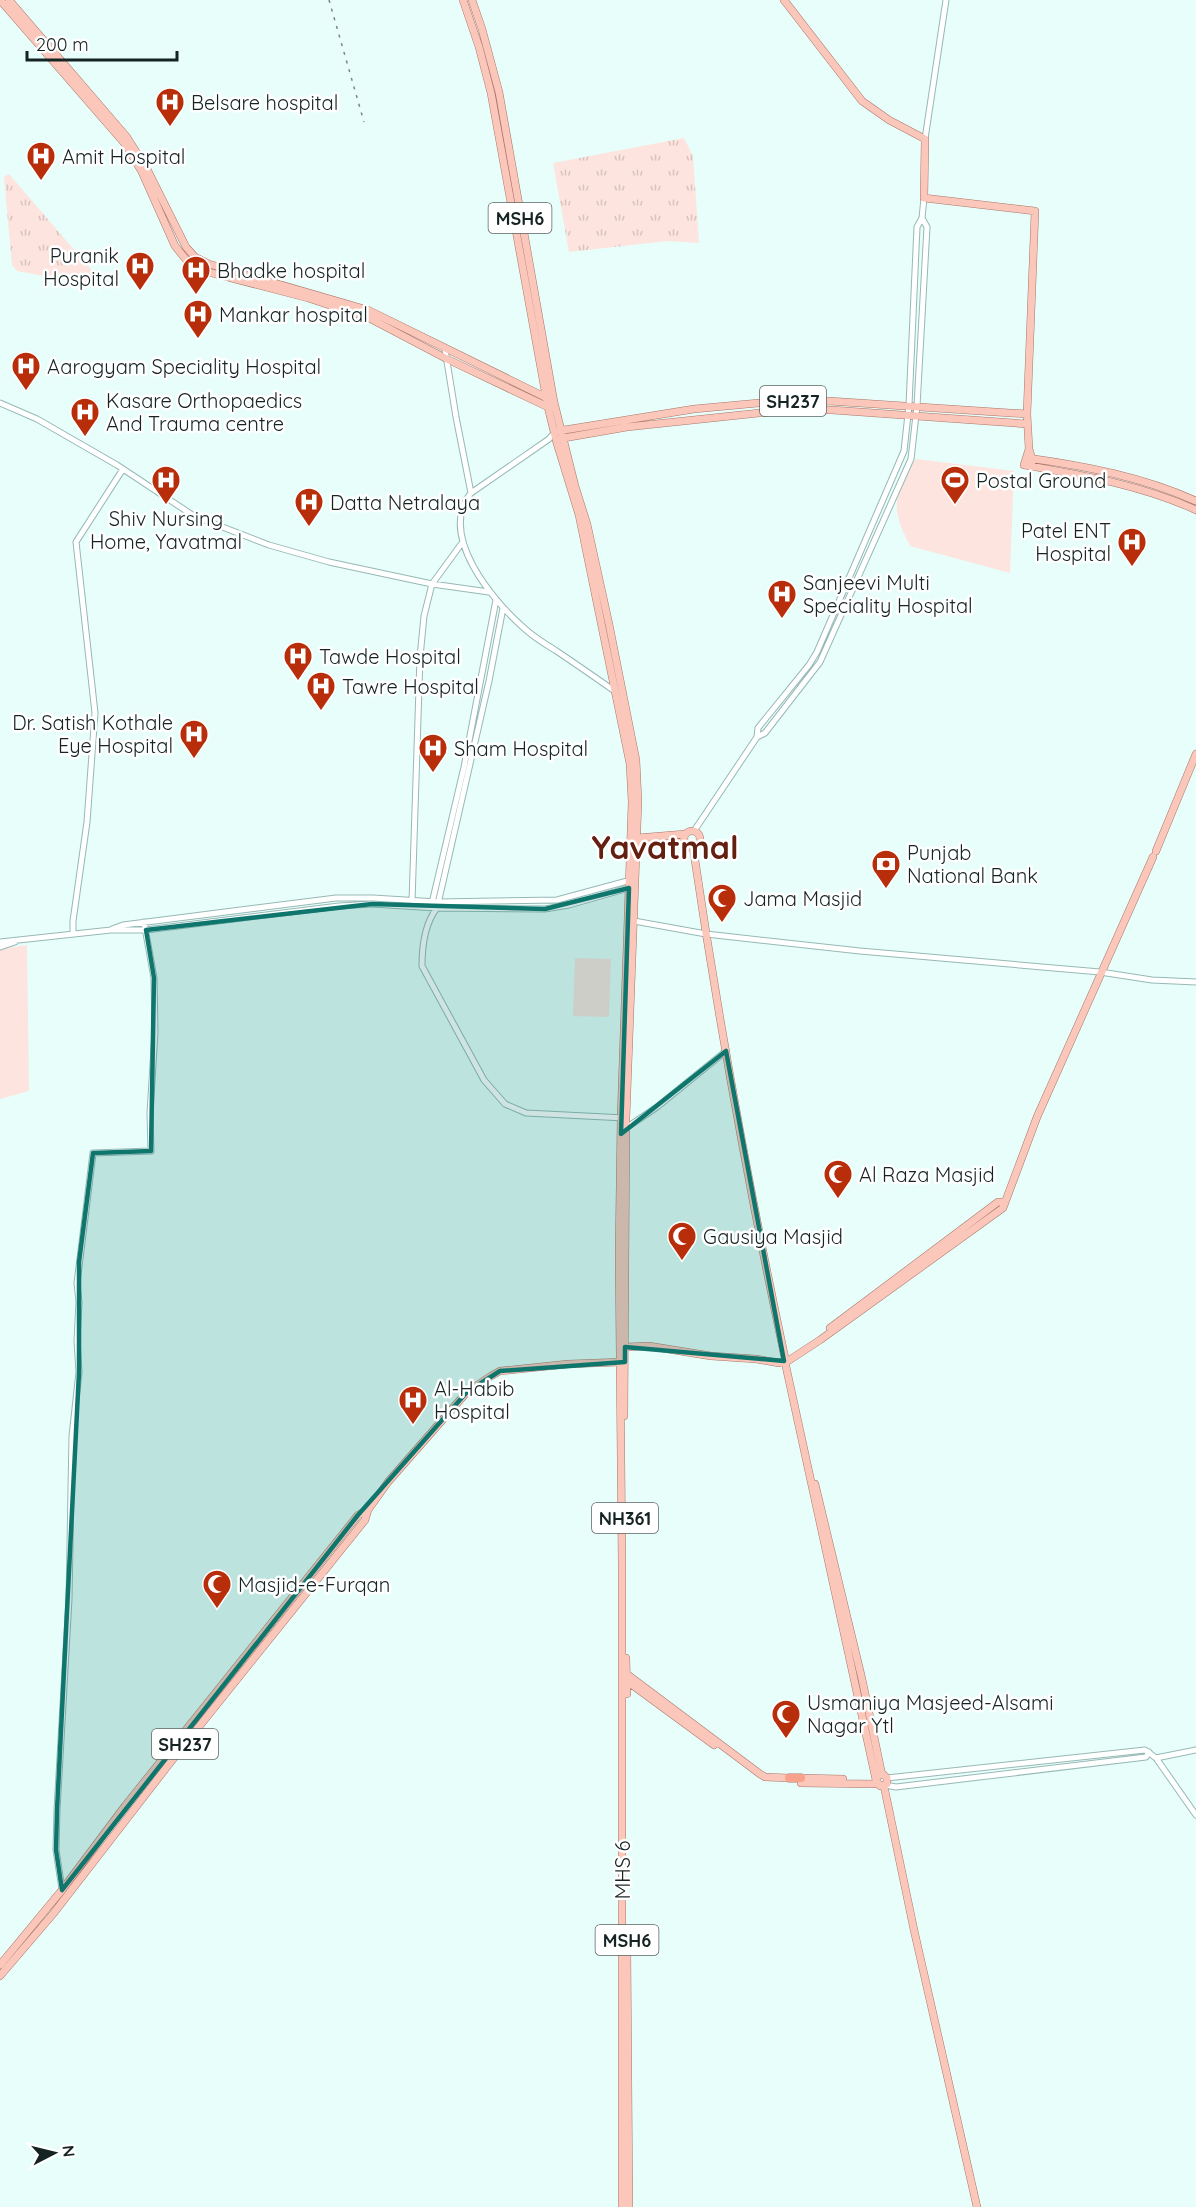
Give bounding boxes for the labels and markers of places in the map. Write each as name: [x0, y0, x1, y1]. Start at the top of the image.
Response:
hospital icon: Belsare hospital: [154, 86, 186, 128]
place label: Belsare hospital: [191, 90, 338, 115]
hospital icon: Amit Hospital: [25, 140, 57, 182]
place label: Amit Hospital: [62, 144, 185, 169]
place label: Puranik Hospital: [43, 243, 119, 291]
hospital icon: Puranik Hospital: [124, 250, 156, 292]
hospital icon: Bhadke hospital: [180, 254, 212, 296]
place label: Bhadke hospital: [217, 258, 365, 283]
hospital icon: Mankar hospital: [182, 298, 214, 340]
place label: Mankar hospital: [219, 302, 368, 327]
hospital icon: Aarogyam Speciality Hospital: [10, 350, 42, 392]
place label: Aarogyam Speciality Hospital: [47, 354, 321, 379]
place label: Kasare Orthopaedics And Trauma centre: [106, 388, 302, 436]
hospital icon: Kasare Orthopaedics And Trauma centre: [69, 396, 101, 438]
hospital icon: Shiv Nursing Home, Yavatmal: [150, 464, 182, 506]
sports icon: Postal Ground: [939, 464, 971, 506]
place label: Postal Ground: [976, 468, 1106, 493]
hospital icon: Datta Netralaya: [293, 486, 325, 528]
place label: Datta Netralaya: [330, 490, 480, 515]
place label: Shiv Nursing Home, Yavatmal: [90, 506, 242, 554]
place label: Patel ENT Hospital: [1021, 518, 1111, 566]
hospital icon: Patel ENT Hospital: [1116, 526, 1148, 568]
place label: Sanjeevi Multi Speciality Hospital: [803, 570, 973, 618]
hospital icon: Sanjeevi Multi Speciality Hospital: [766, 578, 798, 620]
hospital icon: Tawde Hospital: [282, 640, 314, 682]
place label: Tawde Hospital: [319, 644, 461, 669]
hospital icon: Tawre Hospital: [305, 670, 337, 712]
place label: Tawre Hospital: [342, 674, 479, 699]
place label: Dr. Satish Kothale Eye Hospital: [12, 710, 173, 758]
hospital icon: Dr. Satish Kothale Eye Hospital: [178, 718, 210, 760]
hospital icon: Sham Hospital: [417, 732, 449, 774]
place label: Sham Hospital: [454, 736, 588, 761]
place label: Punjab National Bank: [907, 840, 1038, 888]
bank icon: Punjab National Bank: [870, 848, 902, 890]
mosque icon: Jama Masjid: [706, 882, 738, 924]
place label: Jama Masjid: [743, 886, 862, 911]
mosque icon: Al Raza Masjid: [822, 1158, 854, 1200]
place label: Al Raza Masjid: [859, 1162, 995, 1187]
mosque icon: Gausiya Masjid: [666, 1220, 698, 1262]
place label: Gausiya Masjid: [703, 1224, 843, 1249]
place label: Al-Habib Hospital: [434, 1376, 514, 1424]
hospital icon: Al-Habib Hospital: [397, 1384, 429, 1426]
mosque icon: Masjid-e-Furqan: [201, 1568, 233, 1610]
place label: Masjid-e-Furqan: [238, 1572, 390, 1597]
place label: Usmaniya Masjeed-Alsami Nagar Ytl: [807, 1690, 1053, 1738]
mosque icon: Usmaniya Masjeed-Alsami Nagar Ytl: [770, 1698, 802, 1740]

